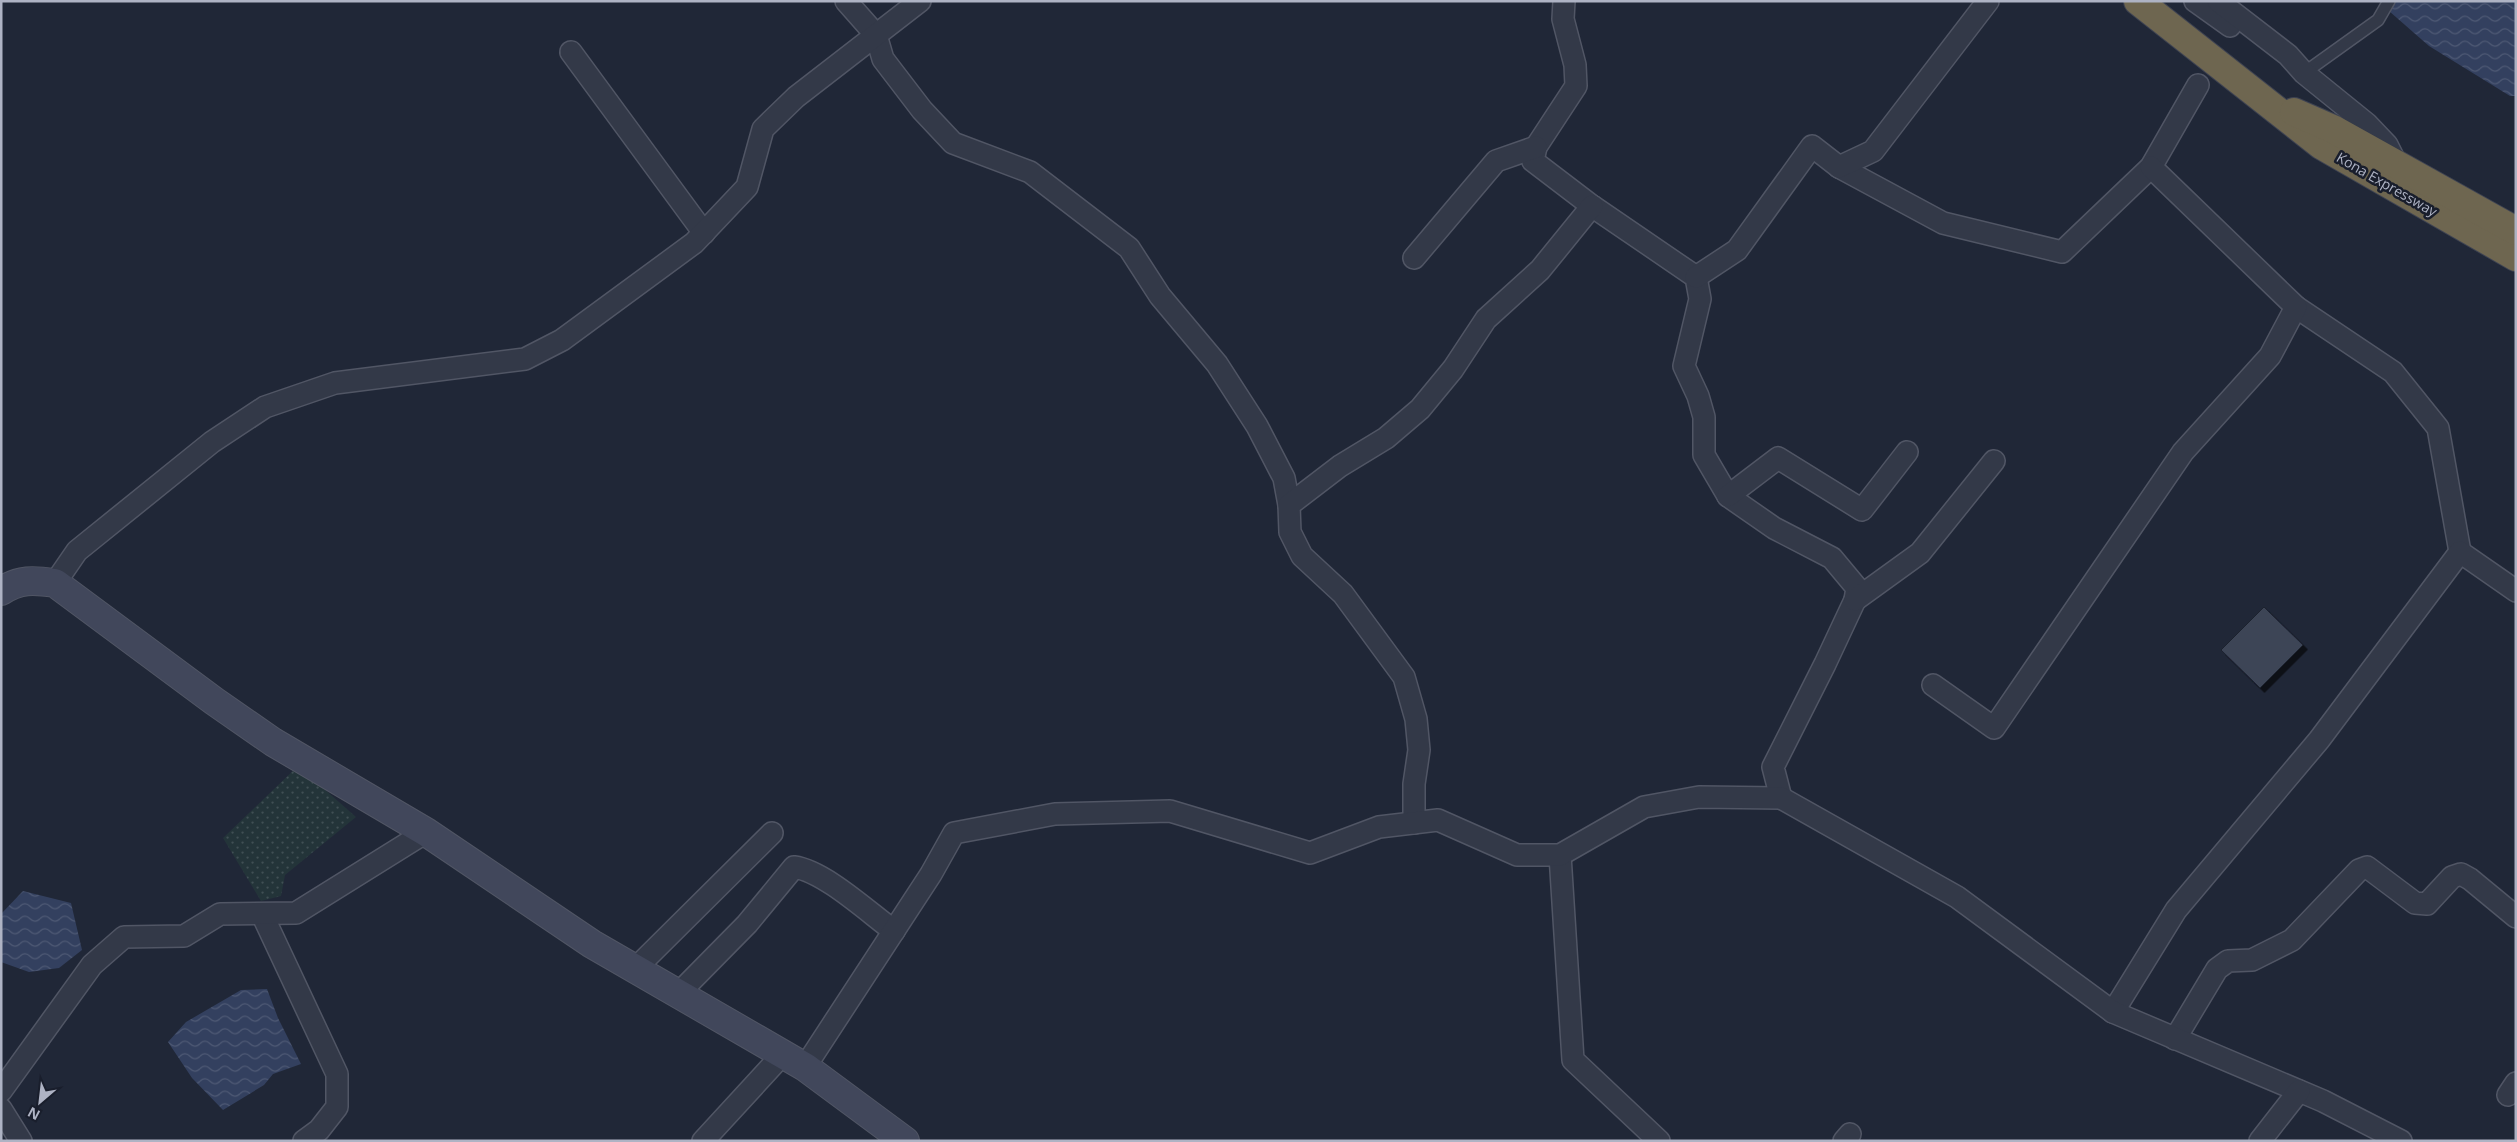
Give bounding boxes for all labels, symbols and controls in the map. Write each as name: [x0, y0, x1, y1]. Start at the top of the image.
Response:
street label: Kona Expressway: [2333, 147, 2442, 221]
north arrow: [15, 1077, 65, 1127]
text: N: [24, 1103, 43, 1125]

